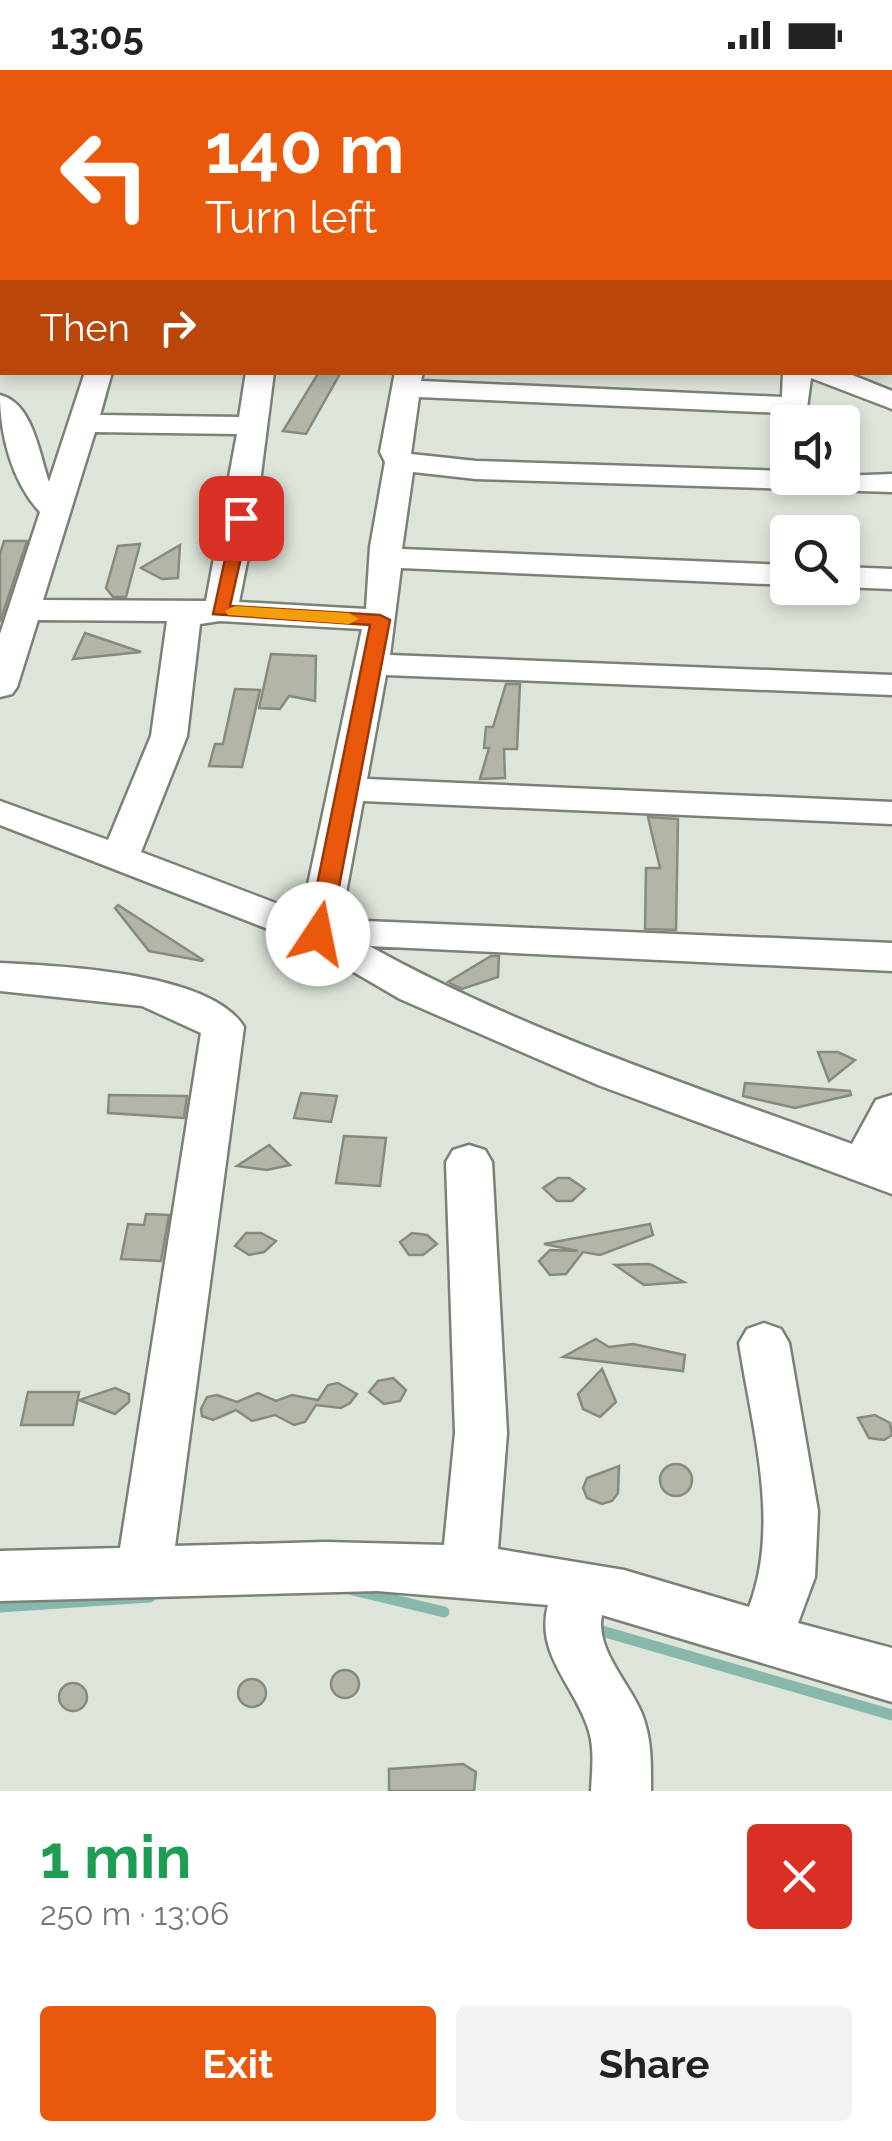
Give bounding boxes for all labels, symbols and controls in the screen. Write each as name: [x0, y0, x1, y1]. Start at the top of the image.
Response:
text: 13:05: [50, 13, 144, 58]
text: 140 m: [205, 107, 405, 189]
icon: left: [40, 110, 170, 240]
text: Turn left: [205, 191, 377, 244]
icon: right: [150, 300, 205, 355]
text: Then: [40, 305, 130, 350]
map controls: [770, 405, 860, 605]
button: sound: [770, 405, 860, 495]
pin: [199, 476, 284, 561]
icon: arrive: [214, 491, 269, 546]
button: search: [770, 515, 860, 605]
position arrow: [266, 882, 370, 986]
text: 1 min: [40, 1822, 191, 1892]
button: close: [747, 1824, 852, 1929]
text: 250 m · 13:06: [40, 1895, 229, 1932]
button: Exit: [40, 2006, 436, 2121]
button: Share: [456, 2006, 852, 2121]

